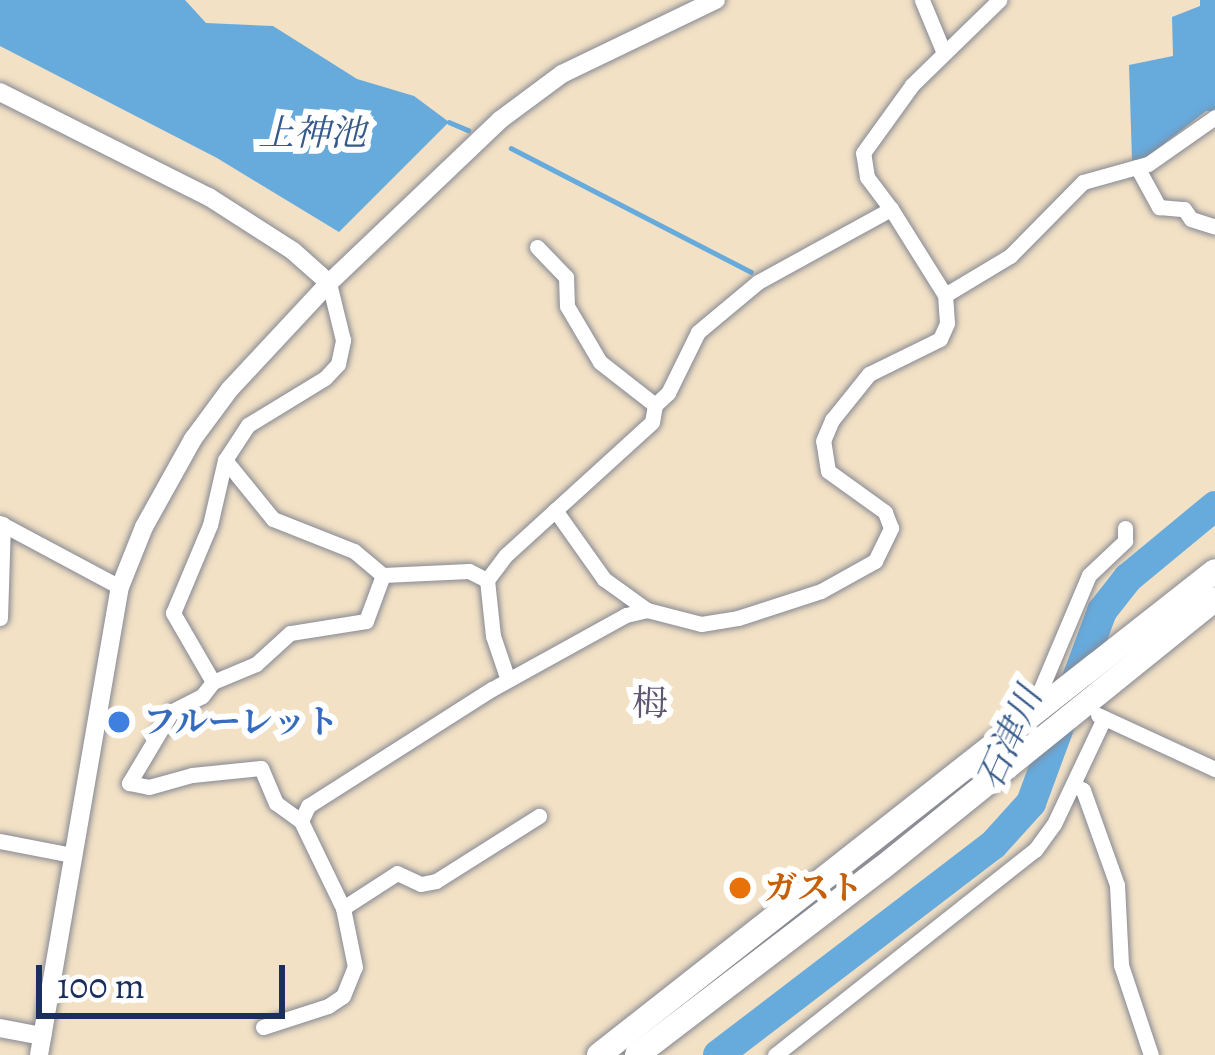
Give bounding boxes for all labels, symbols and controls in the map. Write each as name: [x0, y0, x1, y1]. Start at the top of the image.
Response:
water label: 上神池: [258, 111, 366, 155]
water label: 石津川: [967, 680, 1051, 796]
district label: 栂: [632, 681, 668, 725]
place label: フルーレット: [143, 702, 341, 742]
marker: フルーレット: [106, 709, 132, 735]
place label: ガスト: [764, 868, 863, 908]
marker: ガスト: [727, 875, 753, 901]
scale bar: [42, 941, 291, 1015]
text: 100 m: [57, 961, 145, 1010]

